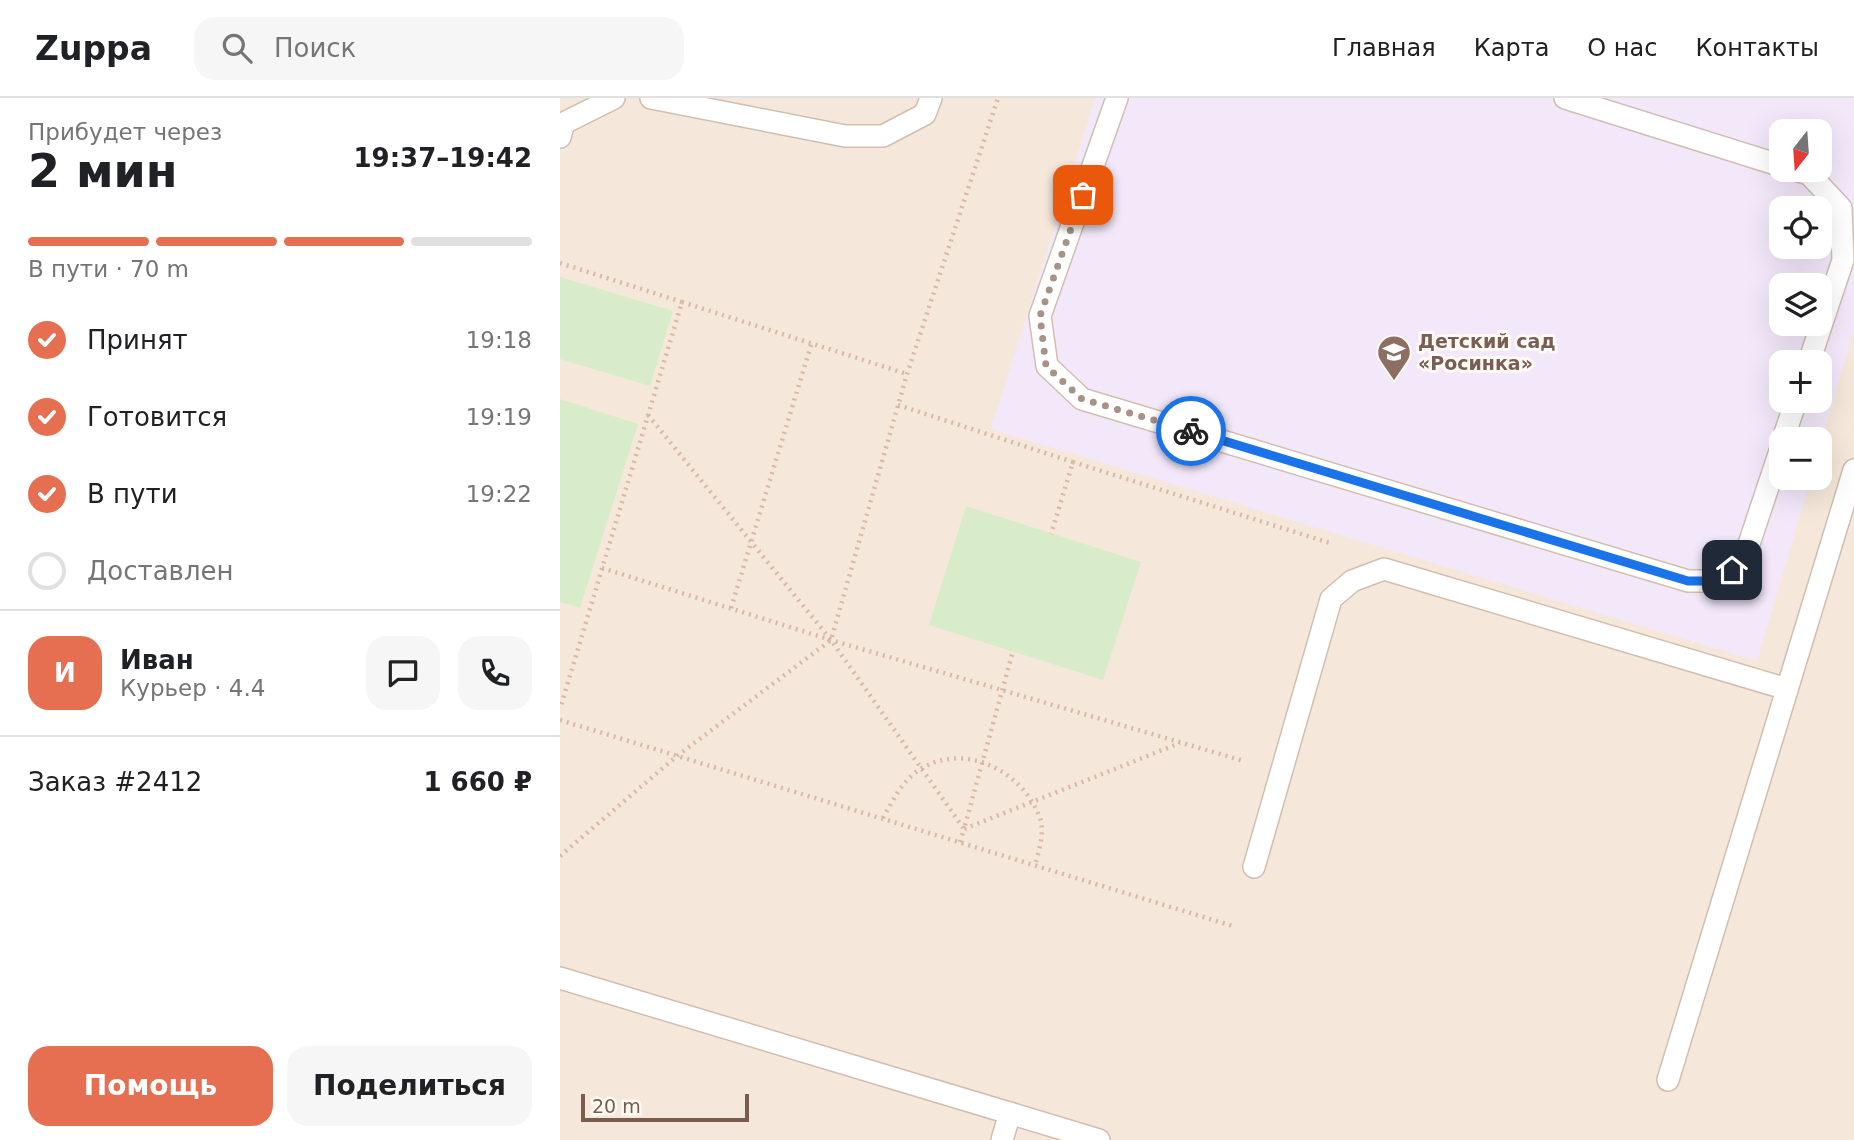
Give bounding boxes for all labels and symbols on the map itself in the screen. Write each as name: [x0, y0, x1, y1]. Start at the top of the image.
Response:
north arrow: [1769, 119, 1832, 182]
pin: [1053, 165, 1113, 225]
place label: Детский сад «Росинка»: [1418, 330, 1556, 374]
school or university icon: Детский сад «Росинка»: [1375, 333, 1413, 382]
courier: [1156, 396, 1226, 466]
pin: [1702, 540, 1762, 600]
scale bar: [581, 1091, 749, 1123]

